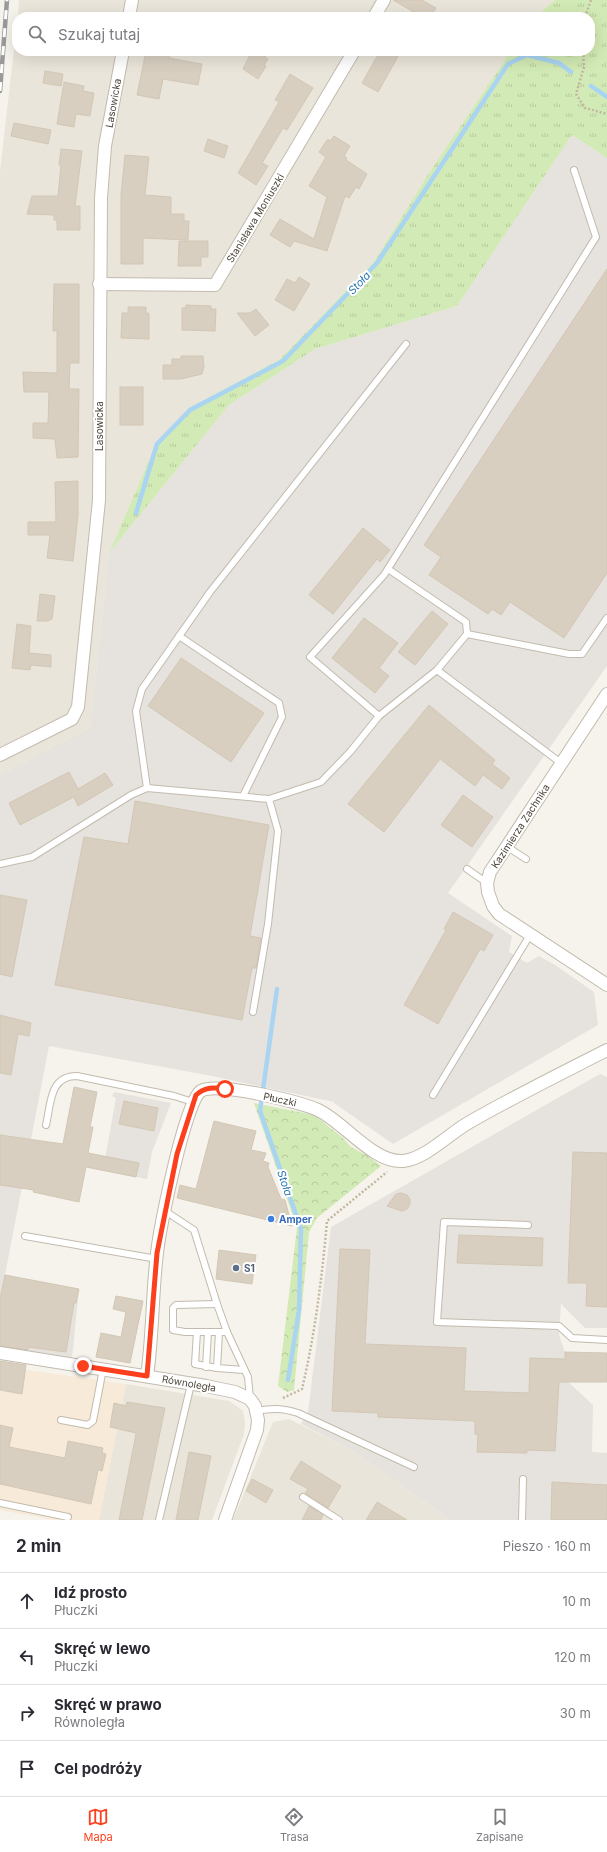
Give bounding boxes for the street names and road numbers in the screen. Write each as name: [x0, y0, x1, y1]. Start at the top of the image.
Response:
street label: Lasowicka: [103, 77, 123, 129]
street label: Stanisława Moniuszki: [224, 171, 286, 265]
street label: Lasowicka: [93, 401, 105, 451]
street label: Kazimierza Zachnika: [488, 782, 552, 870]
street label: Płuczki: [262, 1090, 298, 1108]
street label: Równoległa: [161, 1372, 217, 1394]

